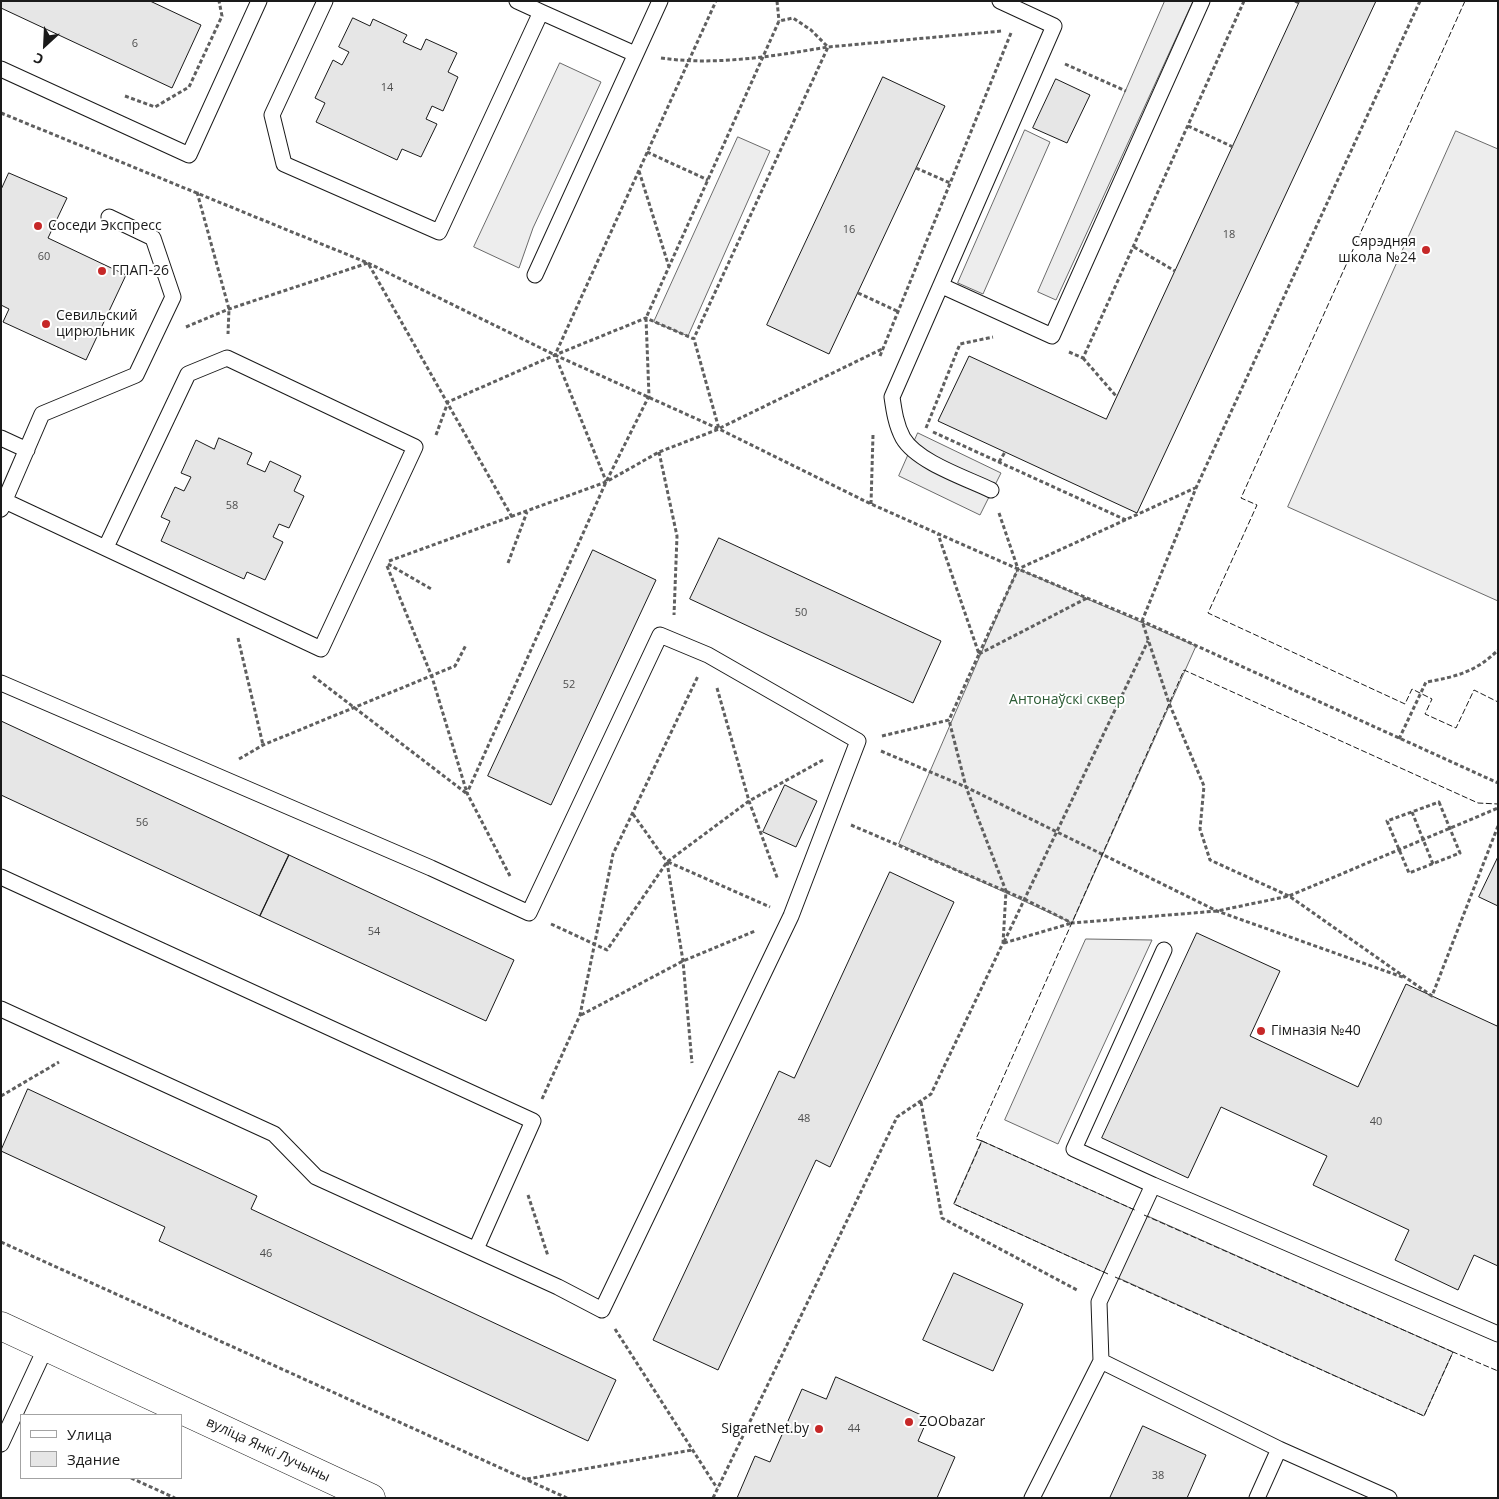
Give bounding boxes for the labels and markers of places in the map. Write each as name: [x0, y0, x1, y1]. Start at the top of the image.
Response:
place label: Соседи Экспресс: [48, 218, 162, 234]
marker: Соседи Экспресс: [32, 220, 44, 232]
place label: Сярэдняя школа №24: [1338, 234, 1416, 266]
marker: Сярэдняя школа №24: [1420, 244, 1432, 256]
place label: ГПАП-26: [112, 263, 169, 279]
marker: ГПАП-26: [96, 265, 108, 277]
place label: Севильский цирюльник: [56, 308, 138, 341]
marker: Севильский цирюльник: [40, 318, 52, 330]
place label: Гімназія №40: [1271, 1023, 1361, 1039]
marker: Гімназія №40: [1255, 1025, 1267, 1037]
place label: ZOObazar: [919, 1414, 985, 1430]
marker: ZOObazar: [903, 1416, 915, 1428]
place label: SigaretNet.by: [721, 1421, 809, 1437]
marker: SigaretNet.by: [813, 1423, 825, 1435]

